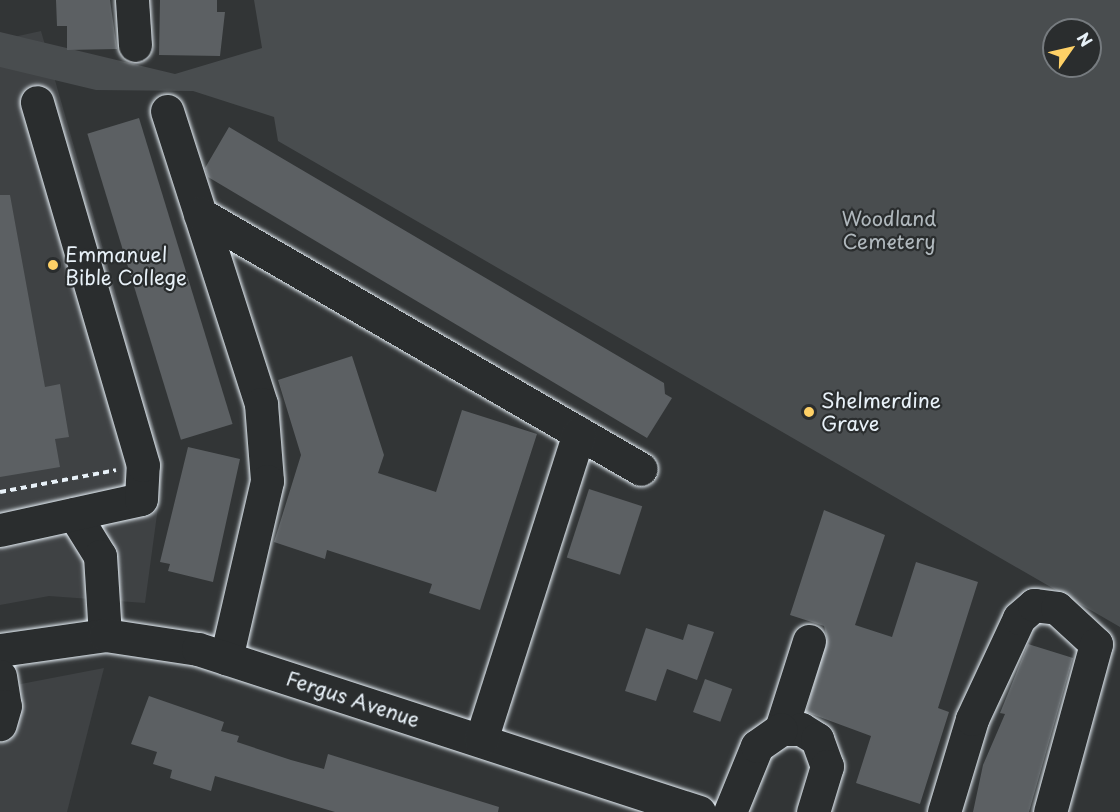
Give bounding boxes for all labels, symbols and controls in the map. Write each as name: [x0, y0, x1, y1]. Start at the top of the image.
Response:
north arrow: [1042, 18, 1102, 78]
text: N: [1072, 27, 1099, 51]
park label: Woodland Cemetery: [841, 206, 937, 253]
place label: Emmanuel Bible College: [65, 242, 188, 289]
marker: Emmanuel Bible College: [46, 258, 60, 272]
place label: Shelmerdine Grave: [821, 388, 941, 435]
marker: Shelmerdine Grave: [802, 405, 816, 419]
street label: Fergus Avenue: [284, 666, 422, 732]

